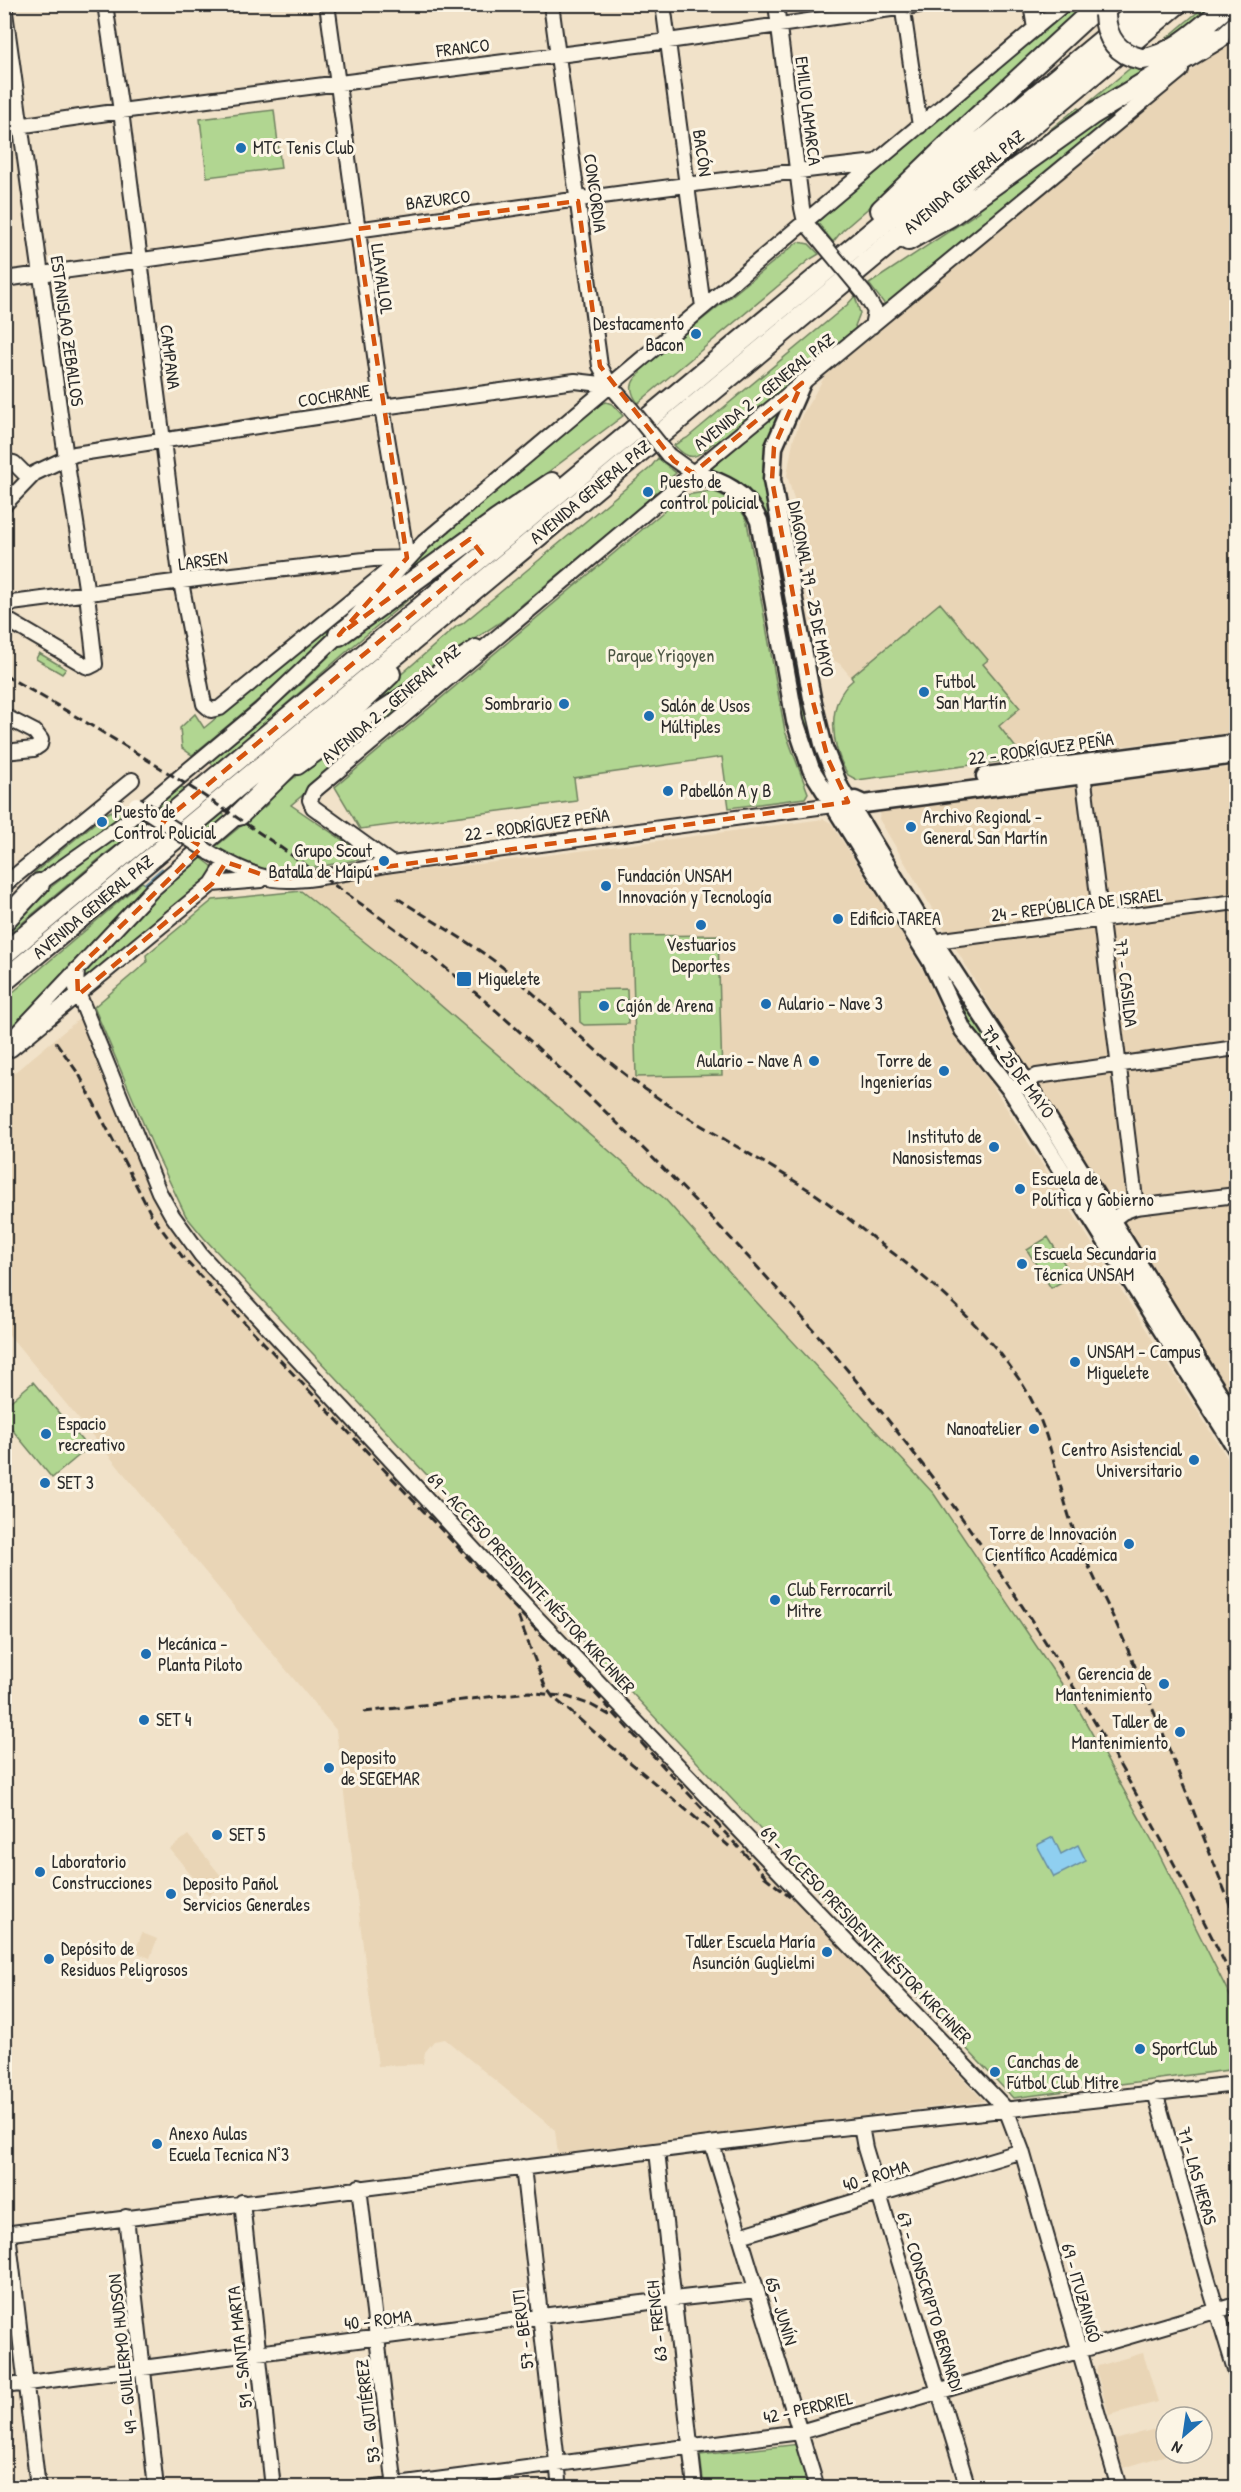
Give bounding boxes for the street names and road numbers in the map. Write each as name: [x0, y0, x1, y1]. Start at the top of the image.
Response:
street label: FRANCO: [434, 32, 491, 63]
street label: EMILIO LAMARCA: [789, 55, 828, 167]
street label: AVENIDA GENERAL PAZ: [898, 124, 1029, 240]
street label: BACÓN: [687, 128, 718, 178]
street label: CONCORDIA: [578, 152, 613, 234]
street label: BAZURCO: [404, 183, 472, 216]
street label: LLAVALLOL: [365, 242, 400, 316]
street label: ESTANISLAO ZEBALLOS: [45, 254, 90, 408]
street label: CAMPANA: [154, 323, 187, 391]
street label: AVENIDA 2 - GENERAL PAZ: [688, 327, 839, 456]
street label: COCHRANE: [296, 377, 372, 414]
street label: AVENIDA GENERAL PAZ: [524, 434, 655, 550]
street label: DIAGONAL 79 - 25 DE MAYO: [782, 499, 841, 679]
street label: LARSEN: [177, 545, 229, 576]
street label: AVENIDA 2 - GENERAL PAZ: [316, 638, 466, 769]
street label: 22 - RODRÍGUEZ PEÑA: [967, 726, 1115, 771]
street label: 22 - RODRÍGUEZ PEÑA: [463, 802, 611, 847]
street label: AVENIDA GENERAL PAZ: [27, 849, 158, 965]
street label: 24 - REPÚBLICA DE ISRAEL: [990, 882, 1165, 927]
street label: 77 - CASILDA: [1109, 937, 1144, 1029]
street label: 79 - 25 DE MAYO: [976, 1020, 1061, 1123]
street label: 69 - ACCESO PRESIDENTE NÉSTOR KIRCHNER: [422, 1466, 641, 1699]
street label: 69 - ACCESO PRESIDENTE NÉSTOR KIRCHNER: [755, 1820, 978, 2049]
street label: 71 - LAS HERAS: [1172, 2124, 1223, 2228]
street label: 40 - ROMA: [840, 2154, 912, 2197]
street label: 67 - CONSCRIPTO BERNARDI: [891, 2209, 970, 2395]
street label: 69 - ITUZAINGÓ: [1055, 2240, 1108, 2345]
street label: 49 - GUILLERMO HUDSON: [102, 2273, 143, 2435]
street label: 65 - JUNÍN: [759, 2274, 804, 2348]
street label: 63 - FRENCH: [640, 2279, 673, 2363]
street label: 51 - SANTA MARTA: [221, 2285, 258, 2409]
street label: 57 - BERUTI: [505, 2288, 540, 2370]
street label: 40 - ROMA: [343, 2303, 413, 2336]
street label: 53 - GUTIÉRREZ: [349, 2358, 386, 2464]
street label: 42 - PERDRIEL: [761, 2385, 855, 2430]

